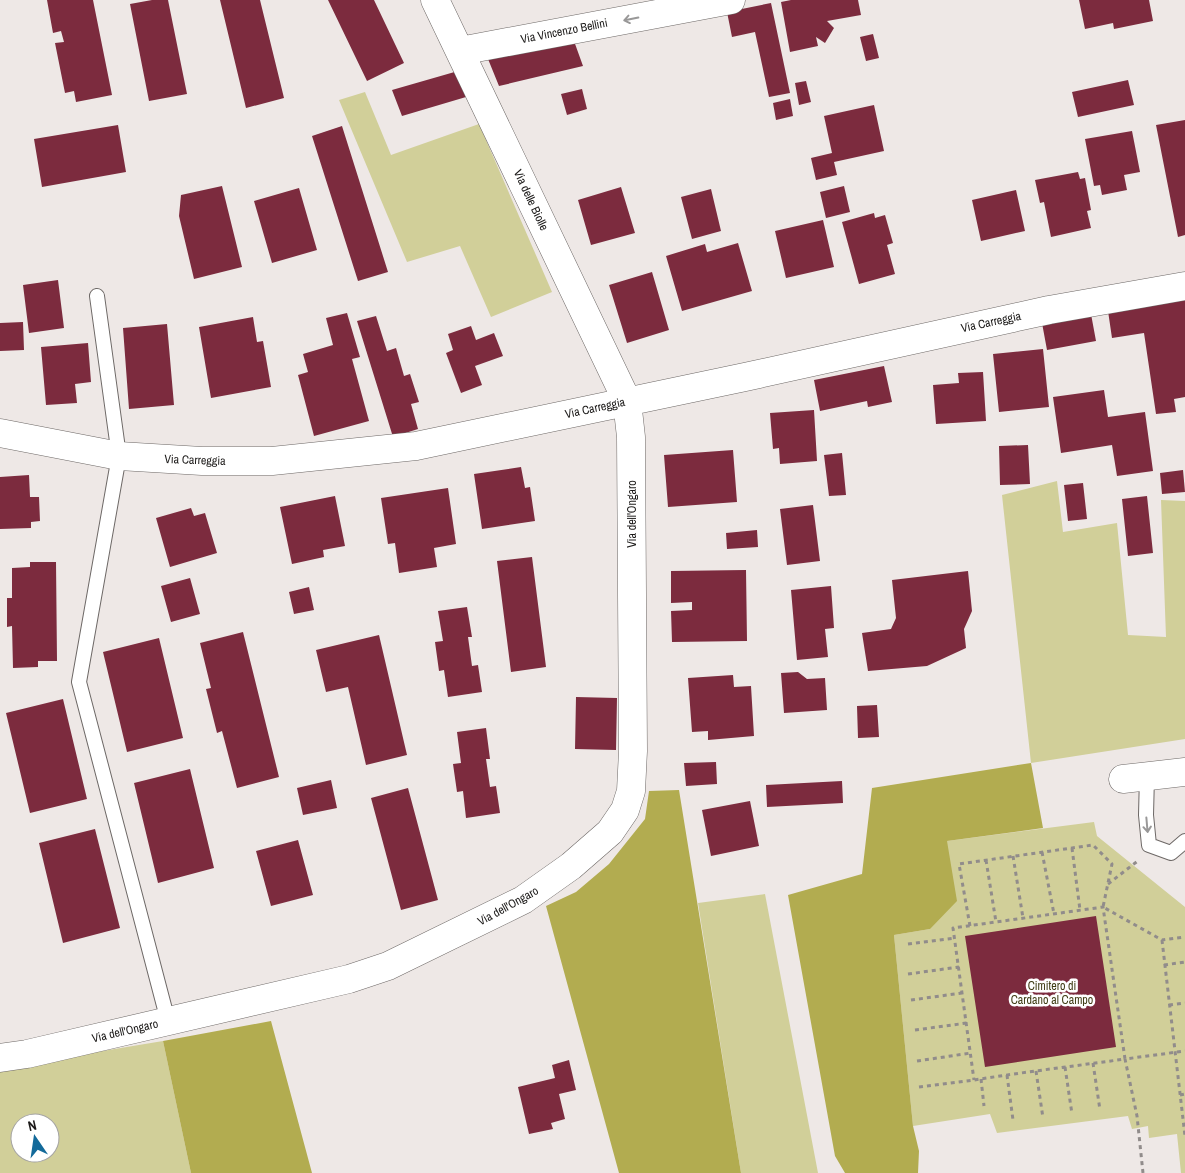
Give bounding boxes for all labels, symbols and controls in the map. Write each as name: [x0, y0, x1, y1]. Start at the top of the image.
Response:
one-way arrow: [624, 14, 640, 24]
street label: Via Vincenzo Bellini: [519, 15, 609, 47]
street label: Via delle Biolle: [510, 167, 552, 233]
street label: Via Carreggia: [959, 308, 1023, 336]
street label: Via Carreggia: [563, 394, 627, 422]
street label: Via Carreggia: [164, 451, 226, 469]
street label: Via dell'Ongaro: [624, 480, 640, 548]
one-way arrow: [1142, 816, 1151, 832]
street label: Via dell'Ongaro: [475, 883, 541, 929]
park label: Cimitero di Cardano al Campo: [1011, 978, 1093, 1008]
street label: Via dell'Ongaro: [90, 1016, 160, 1046]
north arrow: [10, 1113, 60, 1163]
text: N: [26, 1116, 38, 1135]

